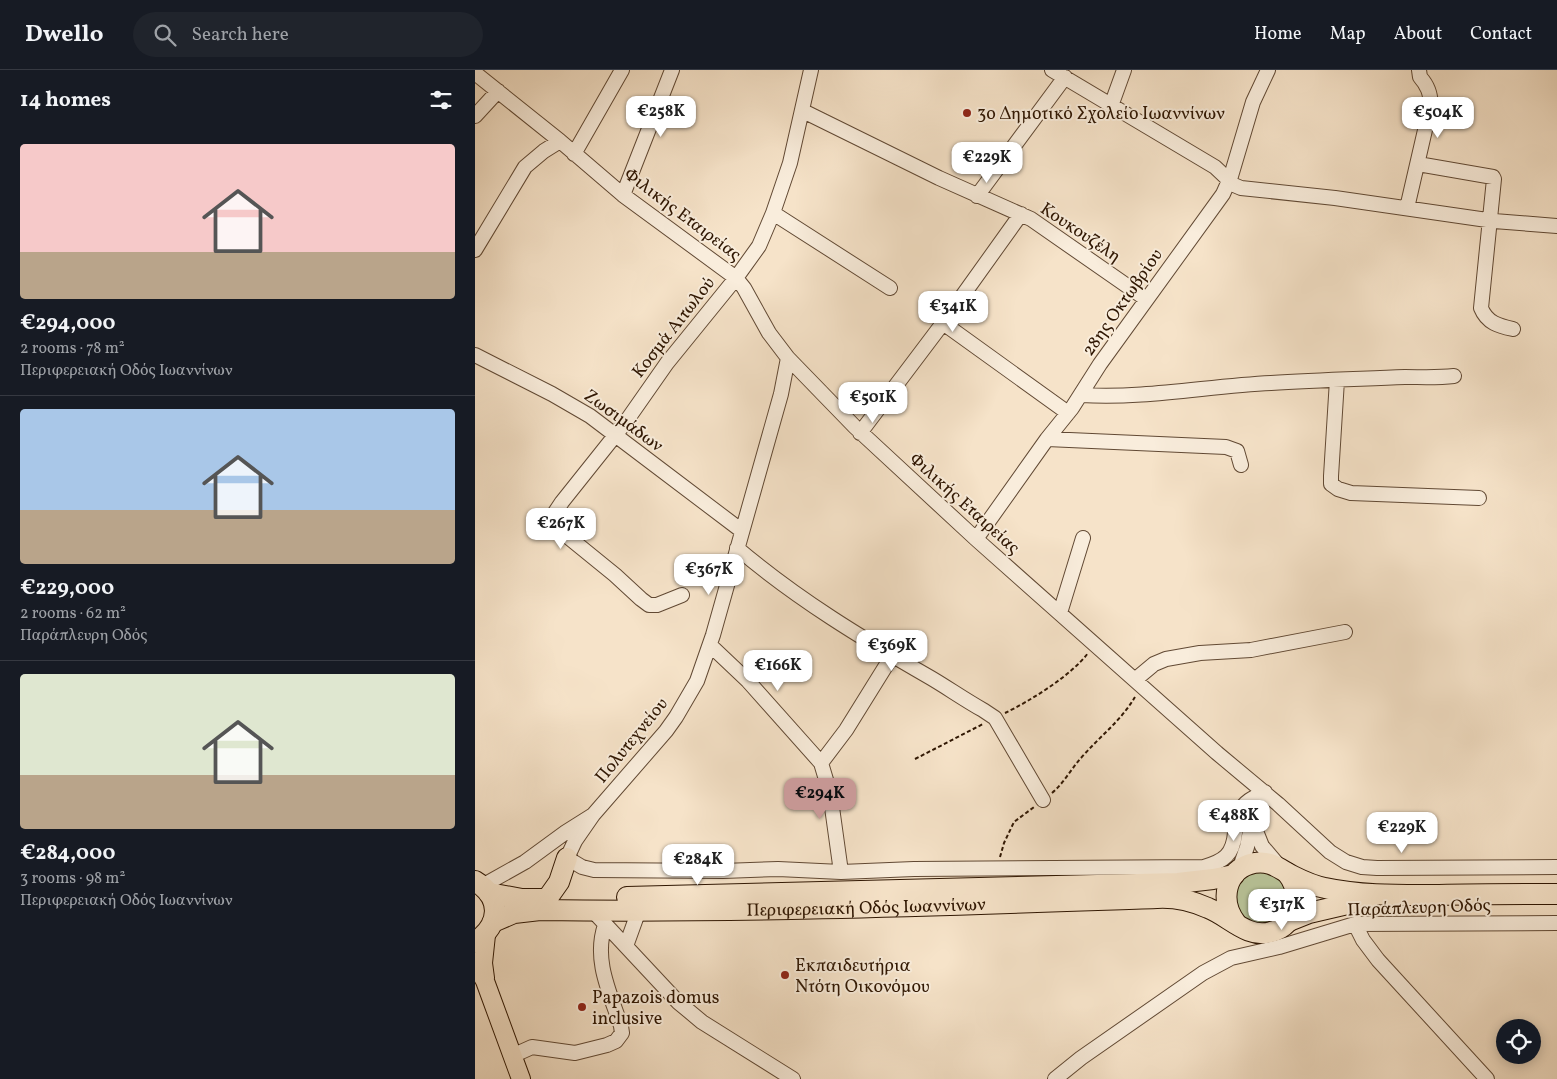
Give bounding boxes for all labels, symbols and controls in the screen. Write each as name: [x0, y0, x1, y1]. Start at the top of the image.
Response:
search box: [133, 12, 483, 57]
text: Dwello: [25, 18, 103, 52]
icon: search: [151, 21, 179, 49]
text: Search here: [191, 22, 289, 48]
text: Home: [1254, 22, 1302, 47]
text: Map: [1330, 22, 1366, 47]
text: About: [1394, 22, 1442, 47]
text: Contact: [1470, 22, 1532, 47]
text: 14 homes: [20, 86, 111, 115]
icon: filters: [427, 86, 455, 114]
pin: €258K: [626, 96, 696, 138]
pin: €504K: [1403, 97, 1473, 139]
text: €258K: [637, 101, 685, 123]
place label: 3ο Δημοτικό Σχολείο Ιωαννίνων: [977, 102, 1225, 127]
text: €504K: [1413, 102, 1463, 124]
marker: 3ο Δημοτικό Σχολείο Ιωαννίνων: [961, 107, 973, 119]
pin: €229K: [952, 142, 1022, 184]
text: €229K: [963, 147, 1011, 169]
street label: Φιλικής Εταιρείας: [618, 163, 746, 268]
icon: home: [193, 176, 283, 266]
street label: Κουκουζέλη: [1035, 197, 1125, 269]
street label: 28ης Οκτωβρίου: [1077, 244, 1170, 362]
street label: Κοσμά Αιτωλού: [627, 272, 722, 384]
pin: €341K: [918, 290, 988, 333]
text: €341K: [929, 296, 977, 318]
text: €294,000: [20, 309, 116, 338]
text: 2 rooms · 78 m²: [20, 338, 125, 360]
text: Περιφερειακή Οδός Ιωαννίνων: [20, 360, 232, 382]
pin: €501K: [838, 382, 908, 424]
street label: Ζωσιμάδων: [578, 384, 668, 459]
text: €501K: [849, 387, 897, 409]
icon: home: [193, 442, 283, 532]
street label: Φιλικής Εταιρείας: [903, 448, 1025, 561]
pin: €267K: [526, 508, 596, 550]
text: €267K: [537, 513, 585, 535]
pin: €367K: [674, 554, 744, 596]
text: €367K: [685, 559, 733, 581]
text: €229,000: [20, 574, 114, 603]
text: 2 rooms · 62 m²: [20, 603, 126, 625]
text: Παράπλευρη Οδός: [20, 625, 148, 647]
pin: €369K: [857, 630, 927, 672]
text: €369K: [867, 635, 917, 657]
pin: €166K: [743, 650, 813, 692]
text: €166K: [754, 655, 802, 677]
street label: Πολυτεχνείου: [590, 693, 675, 789]
icon: home: [193, 707, 283, 797]
pin: €294K: [785, 778, 855, 820]
text: €294K: [795, 783, 845, 805]
pin: €488K: [1199, 800, 1269, 842]
text: €488K: [1209, 805, 1259, 827]
pin: €229K: [1367, 812, 1437, 854]
text: €229K: [1378, 817, 1426, 839]
text: €284,000: [20, 839, 115, 868]
pin: €284K: [663, 844, 733, 886]
text: €284K: [673, 849, 723, 871]
text: 3 rooms · 98 m²: [20, 868, 125, 890]
pin: €317K: [1247, 888, 1317, 931]
text: Περιφερειακή Οδός Ιωαννίνων: [20, 890, 232, 912]
street label: Περιφερειακή Οδός Ιωαννίνων: [746, 893, 986, 924]
text: €317K: [1259, 894, 1305, 916]
street label: Παράπλευρη Οδός: [1347, 894, 1491, 923]
place label: Εκπαιδευτήρια Ντότη Οικονόμου: [795, 954, 930, 1000]
marker: Εκπαιδευτήρια Ντότη Οικονόμου: [779, 969, 791, 981]
place label: Papazois domus inclusive: [592, 986, 720, 1032]
marker: Papazois domus inclusive: [576, 1001, 588, 1013]
map controls: [1496, 1019, 1541, 1064]
button: locate: [1496, 1019, 1541, 1064]

